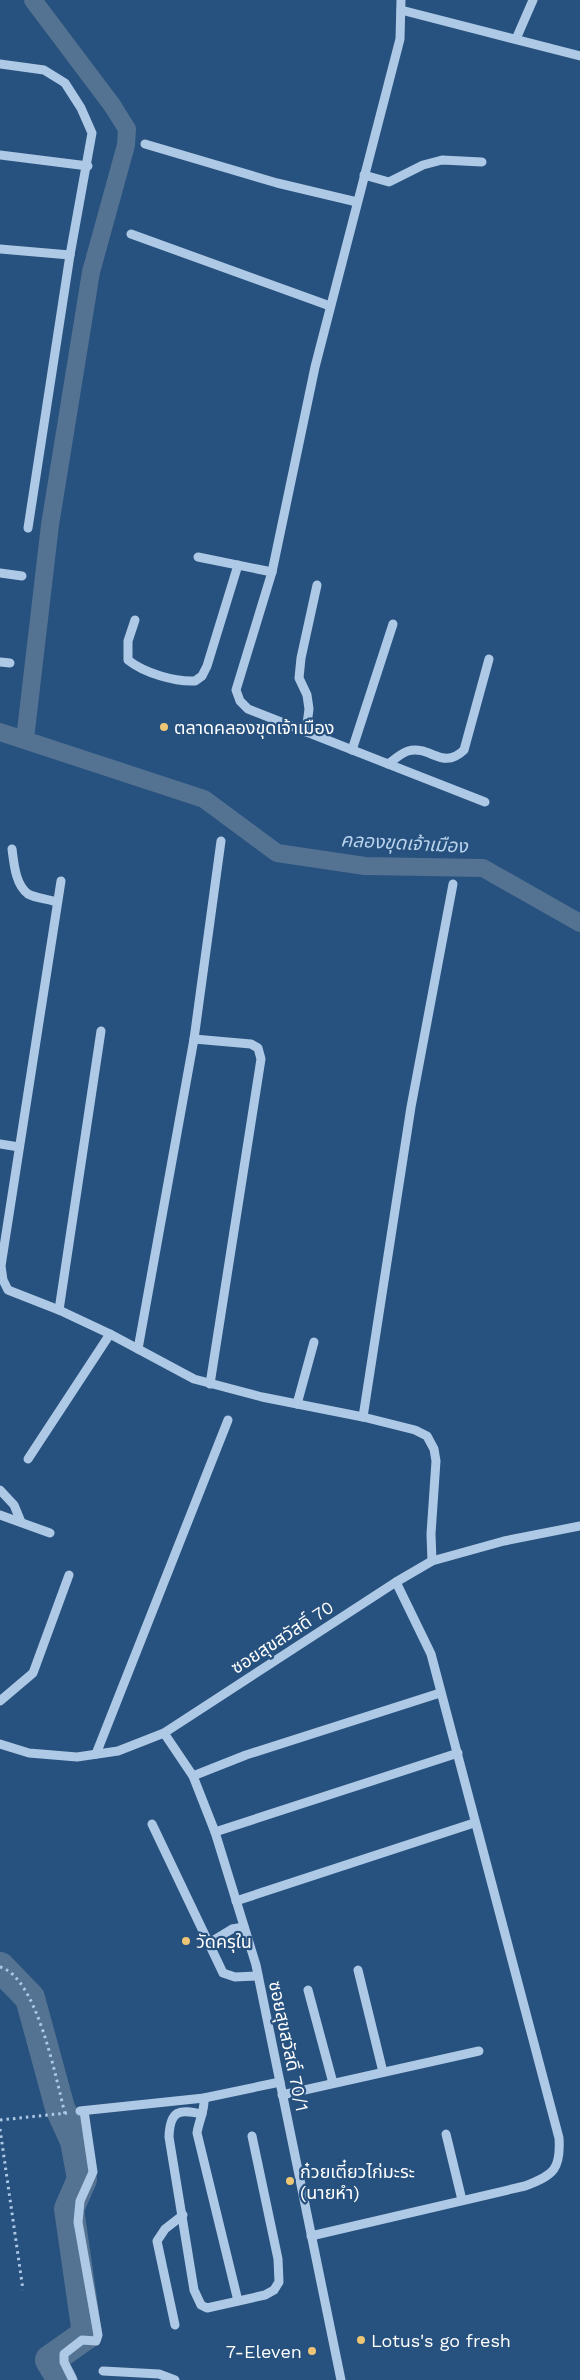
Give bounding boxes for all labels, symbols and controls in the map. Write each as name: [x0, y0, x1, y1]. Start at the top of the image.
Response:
place label: ตลาดคลองขุดเจ้าเมือง: [174, 717, 334, 739]
marker: ตลาดคลองขุดเจ้าเมือง: [158, 721, 170, 733]
water label: คลองขุดเจ้าเมือง: [340, 828, 469, 858]
street label: ซอยสุขสวัสดิ์ 70: [227, 1596, 338, 1679]
place label: วัดครุใน: [196, 1931, 252, 1953]
marker: วัดครุใน: [180, 1935, 192, 1947]
street label: ซอยสุขสวัสดิ์ 70/1: [264, 1979, 313, 2113]
place label: ก๋วยเตี๋ยวไก่มะระ (นายหำ): [300, 2159, 415, 2203]
marker: ก๋วยเตี๋ยวไก่มะระ (นายหำ): [284, 2175, 296, 2187]
place label: Lotus's go fresh: [371, 2330, 511, 2351]
marker: Lotus's go fresh: [355, 2334, 367, 2346]
place label: 7-Eleven: [226, 2341, 302, 2362]
marker: 7-Eleven: [306, 2345, 318, 2357]

